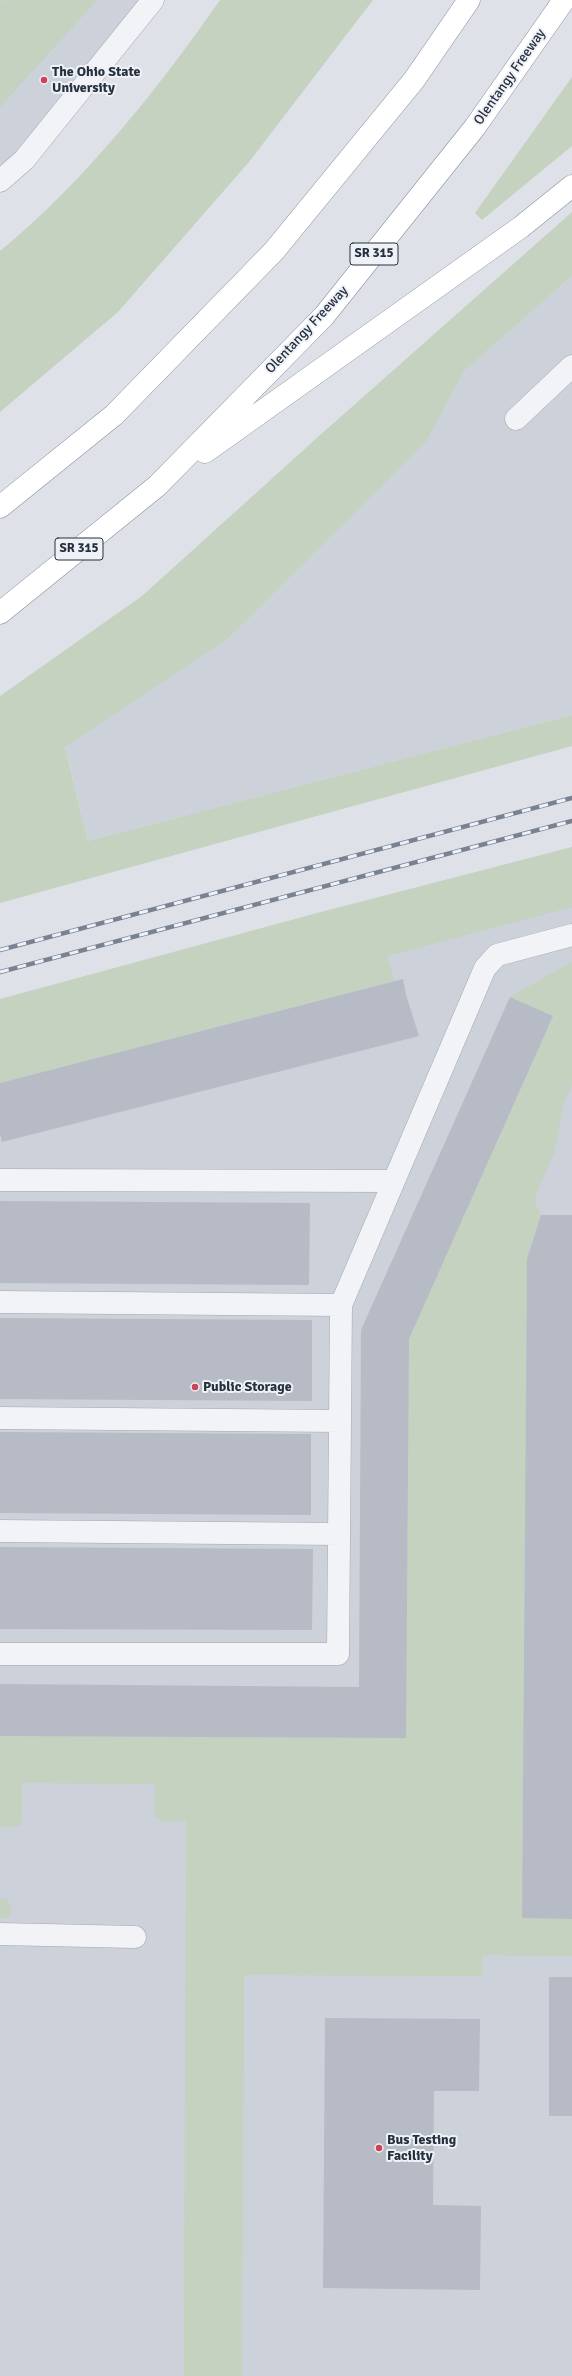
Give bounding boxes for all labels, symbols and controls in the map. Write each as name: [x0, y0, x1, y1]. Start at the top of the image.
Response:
street label: Olentangy Freeway: [471, 26, 549, 128]
place label: The Ohio State University: [52, 64, 140, 96]
marker: The Ohio State University: [39, 75, 49, 85]
road number: SR 315: [350, 243, 398, 265]
street label: Olentangy Freeway: [262, 283, 352, 377]
road number: SR 315: [55, 538, 103, 560]
place label: Public Storage: [203, 1379, 292, 1395]
marker: Public Storage: [190, 1382, 200, 1392]
place label: Bus Testing Facility: [387, 2132, 456, 2164]
marker: Bus Testing Facility: [374, 2143, 384, 2153]

